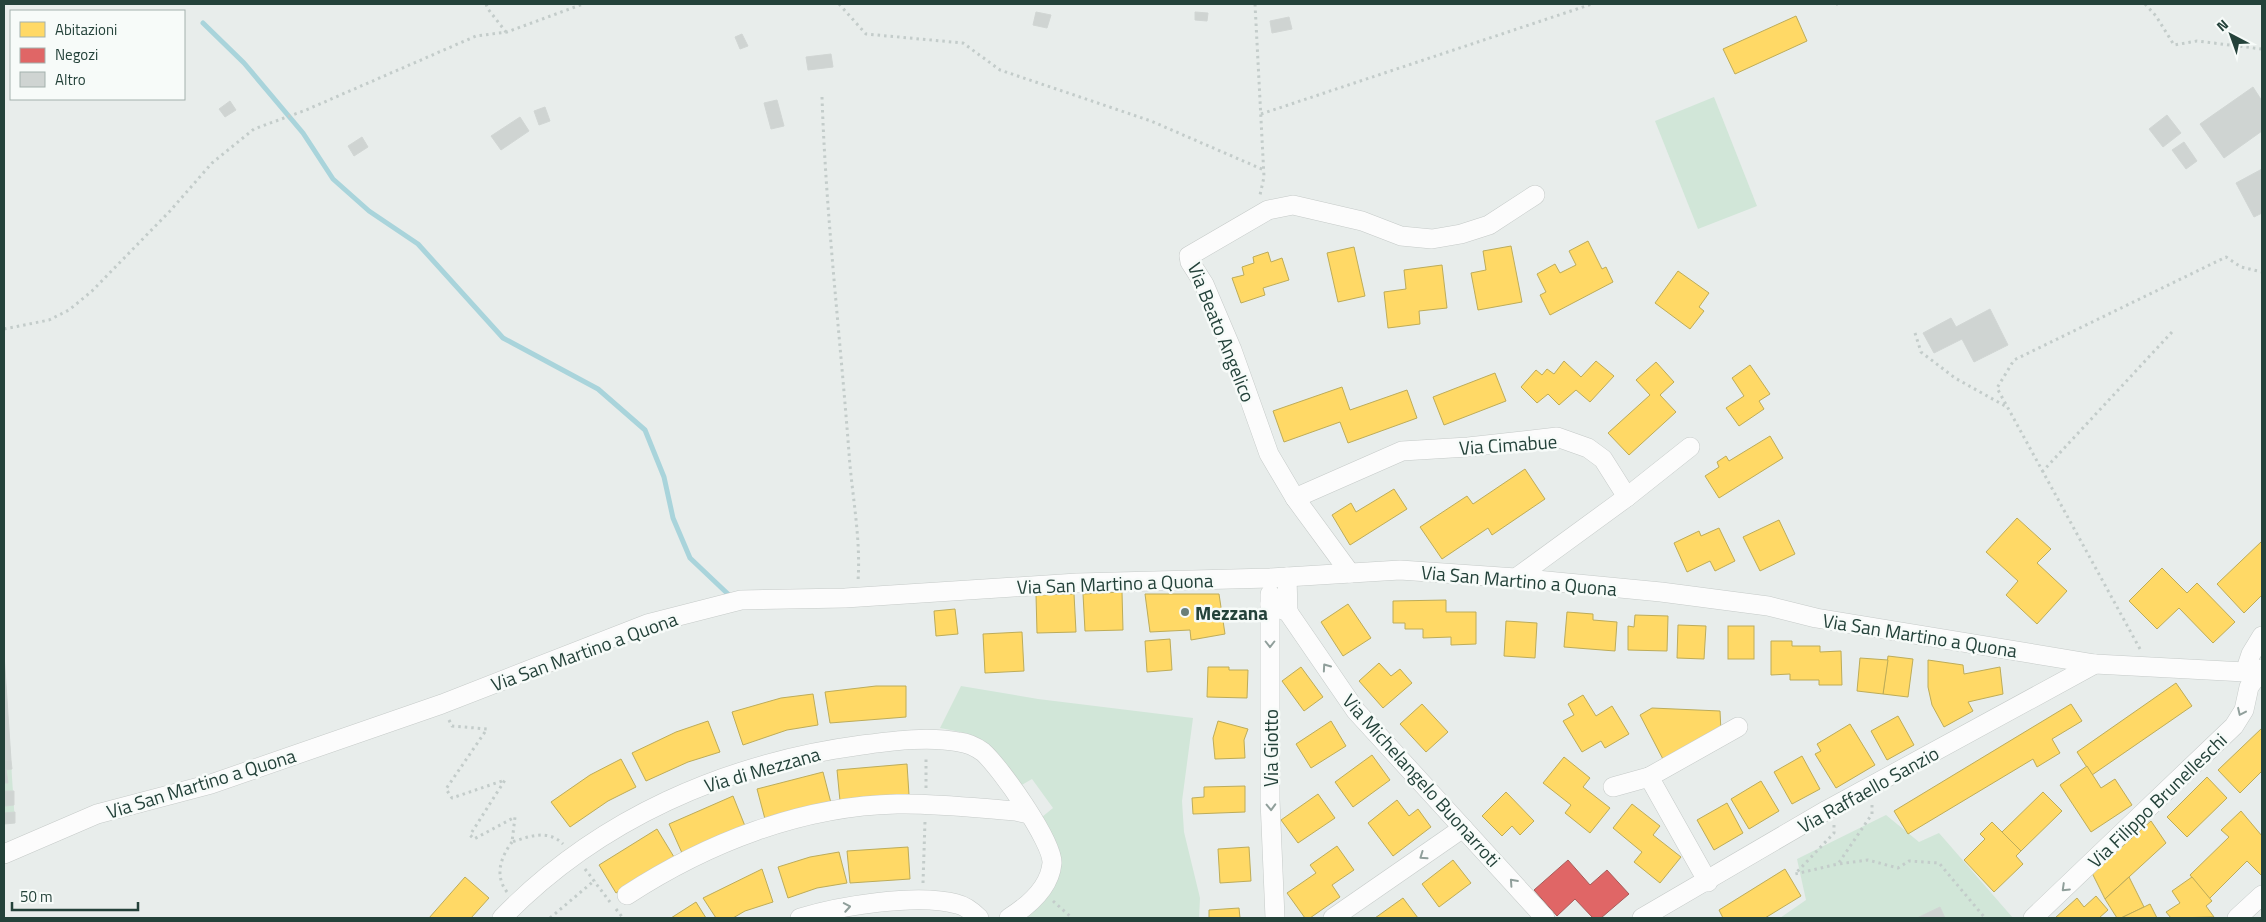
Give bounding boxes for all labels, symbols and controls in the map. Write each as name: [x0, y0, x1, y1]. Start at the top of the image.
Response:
legend: [10, 10, 185, 100]
north arrow: [2206, 10, 2256, 60]
text: N: [2212, 14, 2233, 36]
text: Abitazioni: [55, 18, 117, 41]
text: Negozi: [55, 43, 98, 66]
text: Altro: [55, 68, 86, 91]
street label: Via Beato Angelico: [1181, 258, 1263, 406]
street label: Via Cimabue: [1458, 426, 1558, 462]
street label: Via San Martino a Quona: [1420, 557, 1619, 603]
street label: Via San Martino a Quona: [1016, 565, 1214, 601]
place label: Mezzana: [1195, 598, 1268, 627]
street label: Via San Martino a Quona: [487, 604, 682, 698]
street label: Via San Martino a Quona: [1821, 605, 2020, 665]
marker: Mezzana: [1179, 606, 1191, 618]
one-way arrow: [1265, 640, 1275, 648]
one-way arrow: [1323, 664, 1332, 673]
street label: Via Michelangelo Buonarroti: [1336, 687, 1508, 873]
one-way arrow: [2238, 707, 2248, 716]
street label: Via Giotto: [1256, 709, 1285, 787]
street label: Via Filippo Brunelleschi: [2081, 726, 2233, 874]
street label: Via di Mezzana: [701, 738, 824, 799]
street label: Via Raffaello Sanzio: [1792, 738, 1944, 840]
street label: Via San Martino a Quona: [103, 740, 300, 826]
one-way arrow: [1265, 803, 1276, 811]
one-way arrow: [1419, 850, 1429, 859]
one-way arrow: [1509, 879, 1518, 888]
scale bar: [12, 880, 139, 912]
one-way arrow: [2061, 882, 2070, 891]
text: 50 m: [20, 885, 53, 908]
one-way arrow: [843, 902, 851, 912]

